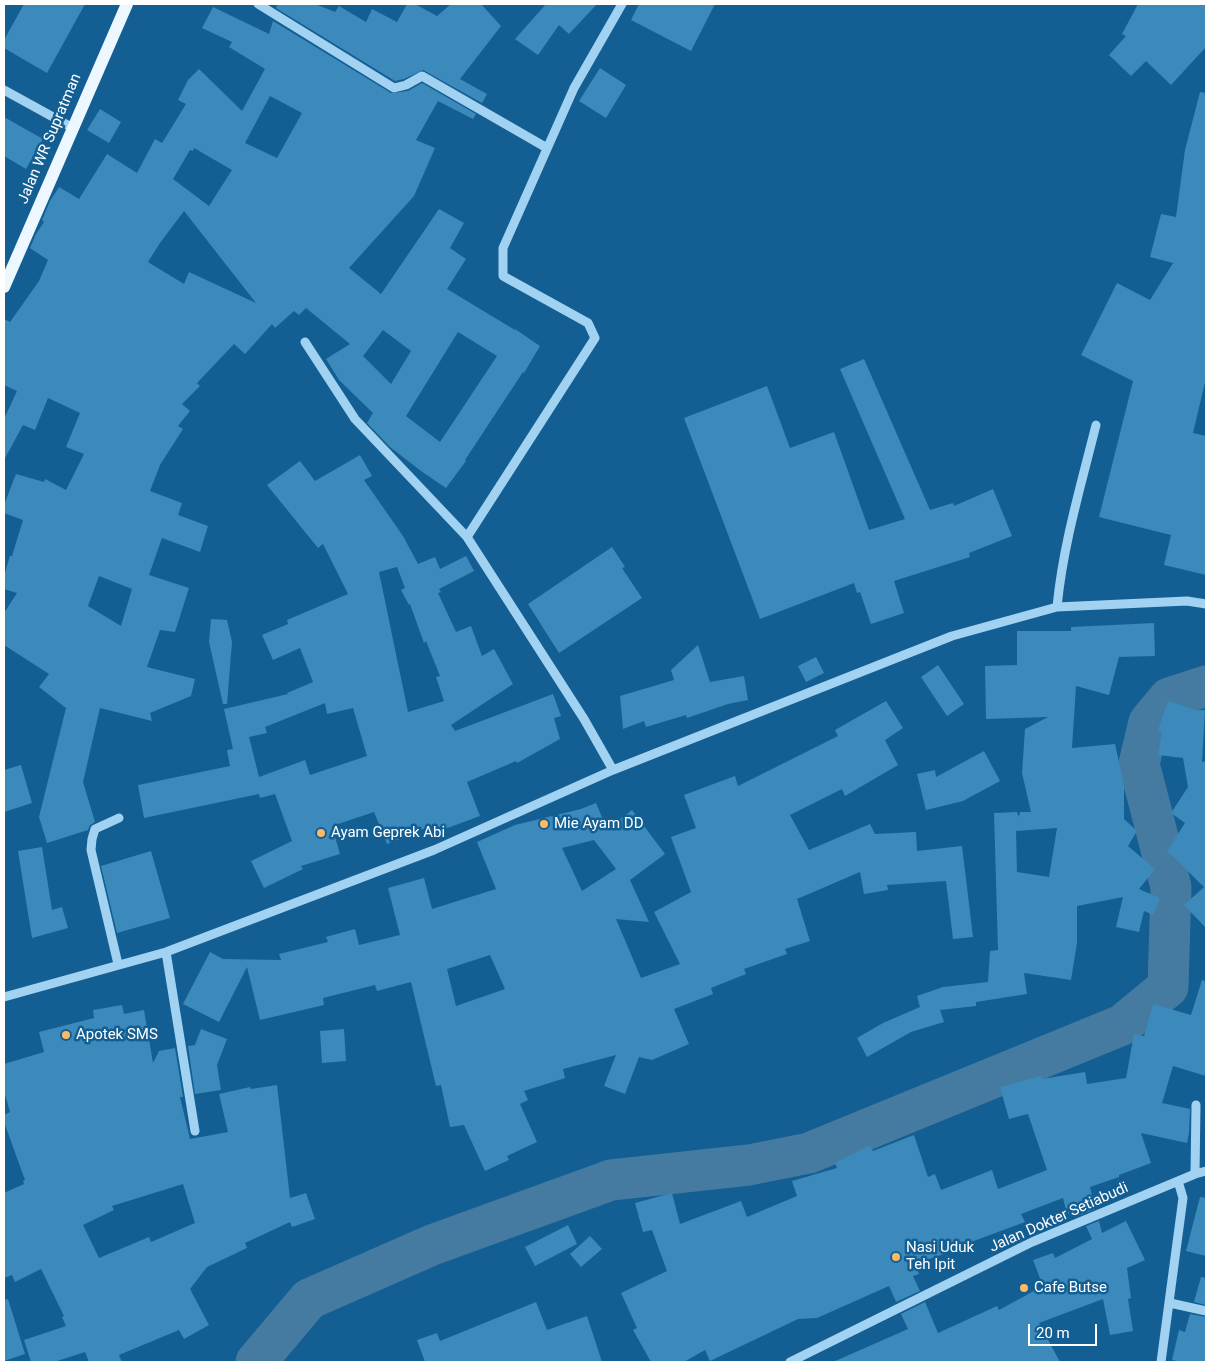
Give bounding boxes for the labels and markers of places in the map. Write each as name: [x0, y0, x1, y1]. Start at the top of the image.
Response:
place label: Mie Ayam DD: [554, 815, 644, 833]
marker: Mie Ayam DD: [538, 818, 550, 830]
place label: Ayam Geprek Abi: [331, 824, 445, 842]
marker: Ayam Geprek Abi: [315, 827, 327, 839]
place label: Apotek SMS: [76, 1026, 158, 1044]
marker: Apotek SMS: [60, 1029, 72, 1041]
place label: Nasi Uduk Teh Ipit: [906, 1239, 974, 1274]
marker: Nasi Uduk Teh Ipit: [890, 1251, 902, 1263]
place label: Cafe Butse: [1034, 1279, 1107, 1297]
marker: Cafe Butse: [1018, 1282, 1030, 1294]

